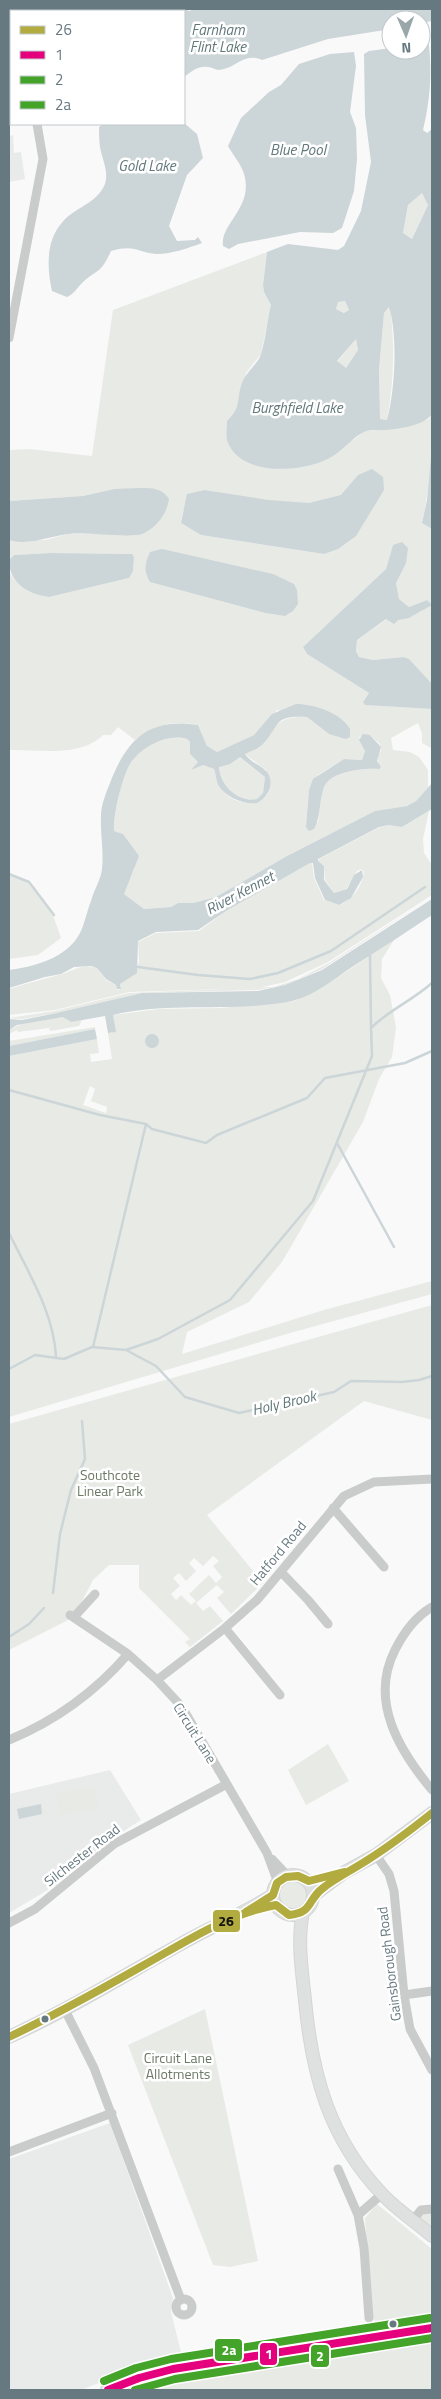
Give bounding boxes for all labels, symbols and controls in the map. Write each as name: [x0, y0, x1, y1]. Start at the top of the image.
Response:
legend: [10, 10, 185, 125]
north arrow: [381, 10, 431, 60]
text: 26: [55, 18, 72, 41]
water label: Farnham Flint Lake: [190, 18, 247, 58]
text: N: [401, 38, 412, 59]
text: 1: [55, 43, 63, 66]
text: 2: [55, 68, 63, 91]
text: 2a: [55, 93, 71, 116]
water label: Blue Pool: [270, 138, 328, 161]
water label: Gold Lake: [118, 154, 177, 177]
water label: Burghfield Lake: [251, 396, 344, 419]
water label: River Kennet: [202, 864, 280, 920]
water label: Holy Brook: [250, 1384, 320, 1421]
park label: Southcote Linear Park: [77, 1464, 143, 1501]
street label: Hatford Road: [244, 1516, 311, 1590]
street label: Circuit Lane: [168, 1698, 222, 1767]
street label: Silchester Road: [39, 1818, 124, 1891]
street label: Gainsborough Road: [371, 1906, 406, 2022]
line badge: 26: [212, 1909, 241, 1933]
text: 26: [218, 1910, 234, 1931]
unlabelled marker: [40, 2014, 50, 2024]
park label: Circuit Lane Allotments: [144, 2047, 212, 2084]
unlabelled marker: [388, 2319, 398, 2329]
line badge: 2a: [214, 2338, 243, 2362]
text: 2a: [222, 2339, 237, 2360]
line badge: 1: [259, 2342, 278, 2366]
text: 1: [265, 2343, 273, 2364]
line badge: 2: [310, 2344, 330, 2368]
text: 2: [316, 2345, 324, 2366]

